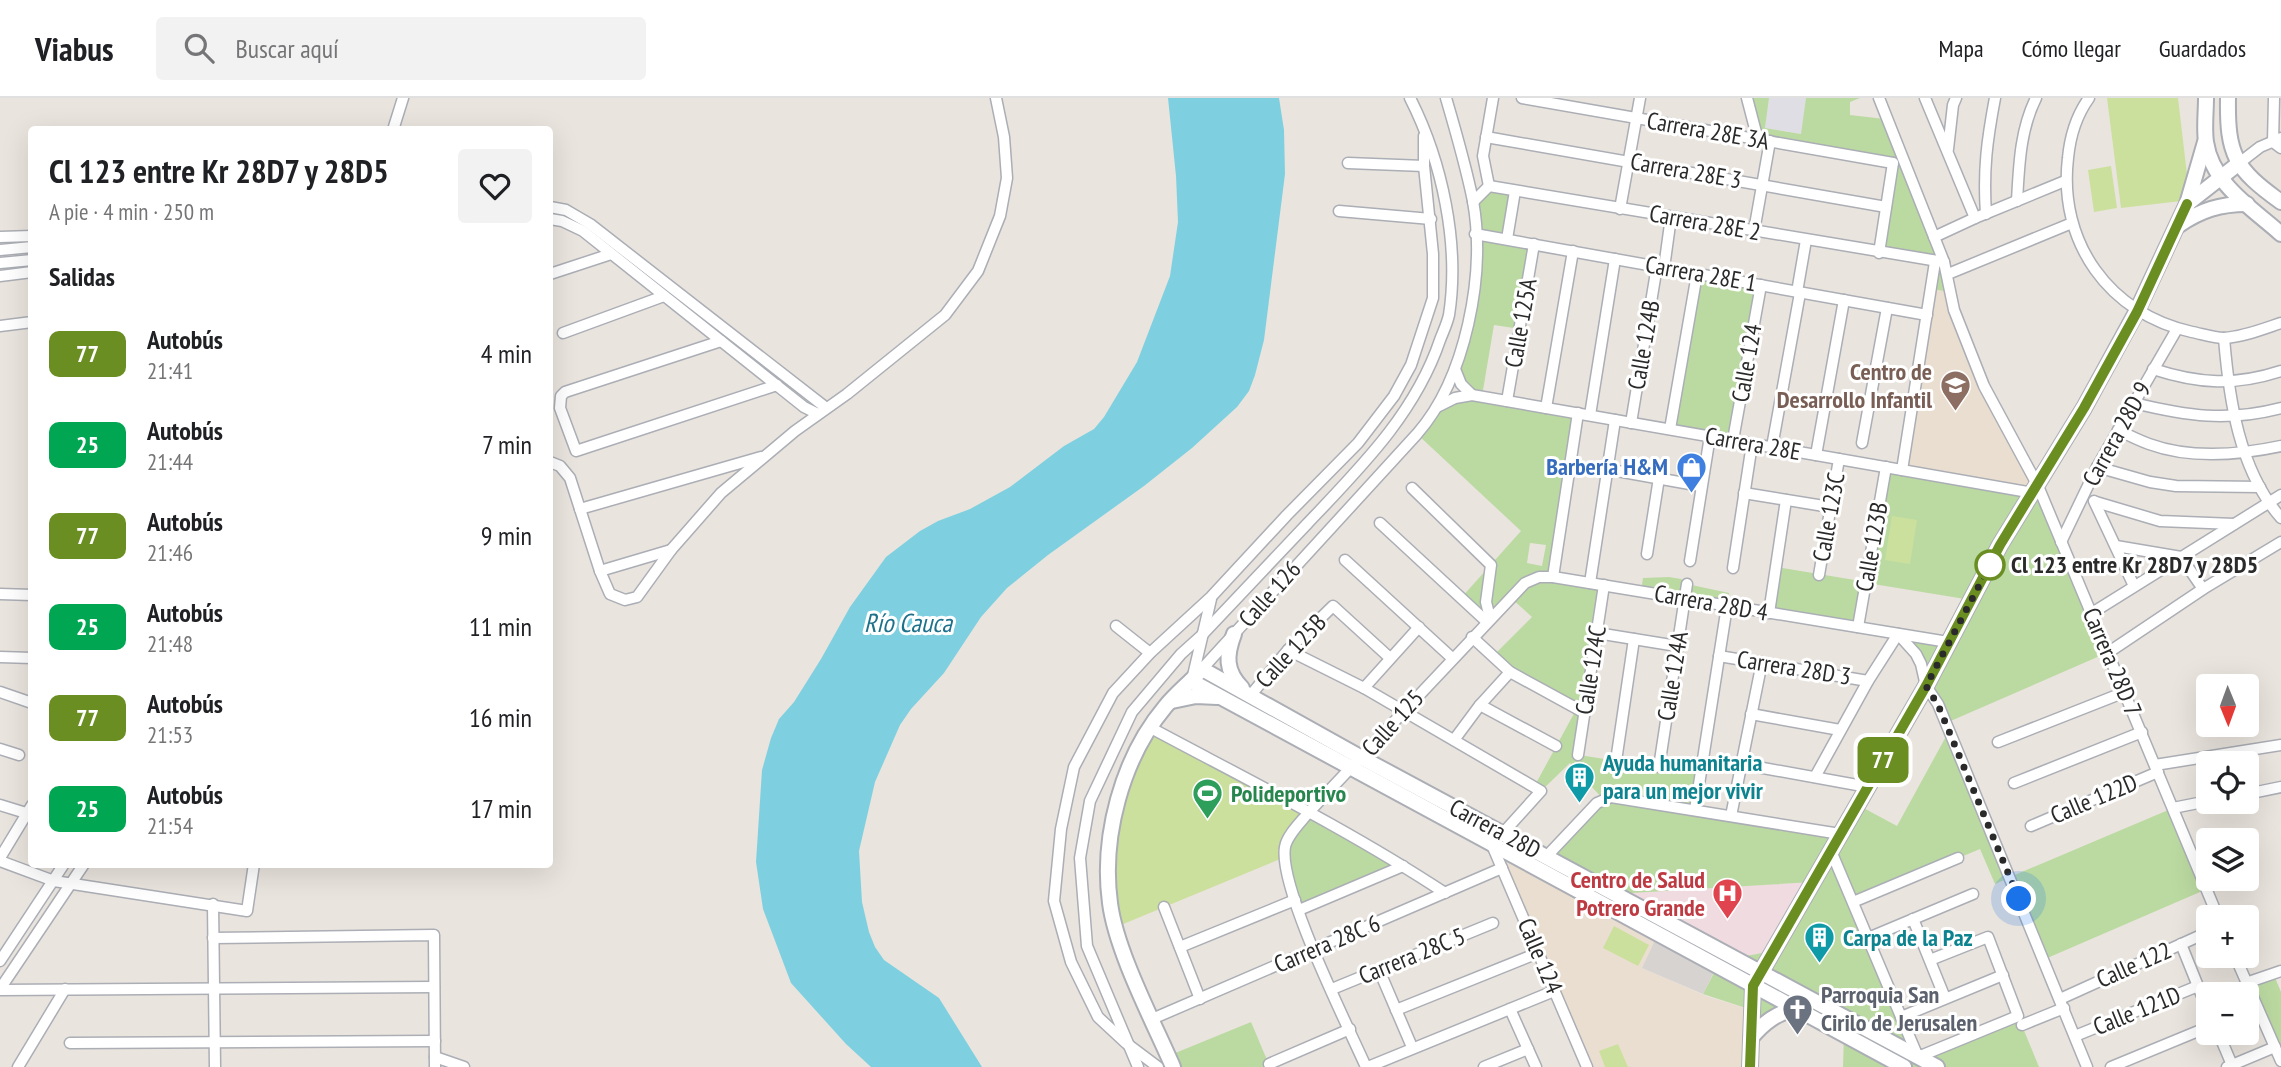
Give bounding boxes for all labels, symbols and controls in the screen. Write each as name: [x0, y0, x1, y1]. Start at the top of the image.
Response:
search box: [156, 17, 646, 80]
text: Viabus: [35, 27, 114, 70]
icon: search: [180, 29, 218, 67]
text: Buscar aquí: [236, 32, 339, 65]
text: Mapa: [1939, 33, 1984, 64]
text: Cómo llegar: [2022, 33, 2121, 64]
text: Guardados: [2159, 33, 2246, 64]
street label: Carrera 28E 3A: [1644, 104, 1772, 157]
street label: Carrera 28E 3: [1628, 145, 1744, 196]
text: Cl 123 entre Kr 28D7 y 28D5: [49, 149, 389, 192]
button: heart: [458, 149, 532, 223]
text: A pie · 4 min · 250 m: [49, 197, 214, 226]
street label: Carrera 28E 2: [1647, 197, 1763, 248]
street label: Carrera 28E 1: [1643, 248, 1759, 299]
text: Salidas: [49, 260, 115, 293]
street label: Calle 125A: [1497, 275, 1544, 370]
street label: Calle 124B: [1620, 298, 1667, 392]
street label: Calle 124: [1724, 321, 1769, 404]
text: Autobús: [147, 323, 223, 356]
text: 4 min: [481, 337, 532, 370]
text: 77: [76, 338, 99, 369]
text: 21:41: [147, 356, 193, 385]
place label: Centro de Desarrollo Infantil: [1777, 356, 1932, 415]
school or university icon: Centro de Desarrollo Infantil: [1938, 369, 1972, 413]
street label: Carrera 28D 9: [2075, 376, 2158, 491]
text: Autobús: [147, 414, 223, 447]
street label: Carrera 28E: [1703, 420, 1803, 467]
text: 7 min: [482, 428, 532, 461]
text: 25: [76, 429, 99, 460]
text: 21:44: [147, 447, 193, 476]
shop icon: Barbería H&M: [1674, 450, 1708, 494]
place label: Barbería H&M: [1546, 451, 1668, 482]
street label: Calle 123C: [1805, 470, 1852, 564]
street label: Calle 123B: [1848, 500, 1895, 594]
text: Autobús: [147, 505, 223, 538]
text: 9 min: [481, 519, 532, 552]
text: 77: [76, 520, 99, 551]
text: 21:46: [147, 538, 193, 567]
place label: Cl 123 entre Kr 28D7 y 28D5: [2011, 549, 2258, 580]
marker: Cl 123 entre Kr 28D7 y 28D5: [1975, 550, 2005, 580]
street label: Calle 126: [1232, 554, 1308, 633]
street label: Carrera 28D 4: [1652, 577, 1770, 628]
text: Autobús: [147, 596, 223, 629]
street label: Carrera 28D 7: [2076, 603, 2149, 721]
water label: Río Cauca: [864, 606, 953, 639]
street label: Calle 125B: [1249, 607, 1333, 694]
text: 11 min: [469, 610, 532, 643]
text: 25: [76, 611, 99, 642]
street label: Calle 124C: [1568, 623, 1613, 717]
street label: Calle 124A: [1650, 628, 1695, 723]
text: 21:48: [147, 629, 193, 658]
street label: Carrera 28D 3: [1735, 643, 1853, 692]
north arrow: [2196, 674, 2259, 737]
map controls: [2196, 674, 2259, 1045]
street label: Calle 125: [1355, 683, 1431, 762]
text: Autobús: [147, 687, 223, 720]
text: 16 min: [469, 701, 532, 734]
text: 77: [76, 702, 99, 733]
text: 21:53: [147, 720, 193, 749]
line badge: 77: [1852, 737, 1914, 783]
text: 77: [1872, 744, 1894, 775]
place label: Ayuda humanitaria para un mejor vivir: [1602, 747, 1764, 806]
button: locate: [2196, 751, 2259, 814]
building icon: Ayuda humanitaria para un mejor vivir: [1563, 760, 1597, 804]
street label: Calle 122D: [2046, 766, 2142, 831]
sports icon: Polideportivo: [1191, 777, 1225, 821]
text: Autobús: [147, 778, 223, 811]
place label: Polideportivo: [1231, 778, 1346, 809]
text: 17 min: [470, 792, 532, 825]
street label: Carrera 28D: [1444, 792, 1546, 865]
text: 25: [76, 793, 99, 824]
text: 21:54: [147, 811, 193, 840]
button: layers: [2196, 828, 2259, 891]
place label: Centro de Salud Potrero Grande: [1571, 864, 1705, 923]
hospital icon: Centro de Salud Potrero Grande: [1711, 877, 1745, 921]
your location: [2001, 881, 2036, 916]
button: +: [2196, 905, 2259, 968]
street label: Carrera 28C 6: [1269, 907, 1385, 980]
street label: Calle 124: [1511, 913, 1570, 998]
street label: Carrera 28C 5: [1354, 920, 1470, 991]
building icon: Carpa de la Paz: [1803, 921, 1837, 965]
place label: Carpa de la Paz: [1843, 922, 1973, 953]
street label: Calle 122: [2091, 934, 2176, 995]
place label: Parroquia San Cirilo de Jerusalen: [1821, 979, 1977, 1038]
street label: Calle 121D: [2089, 979, 2185, 1042]
button: −: [2196, 982, 2259, 1045]
church icon: Parroquia San Cirilo de Jerusalen: [1781, 992, 1815, 1036]

